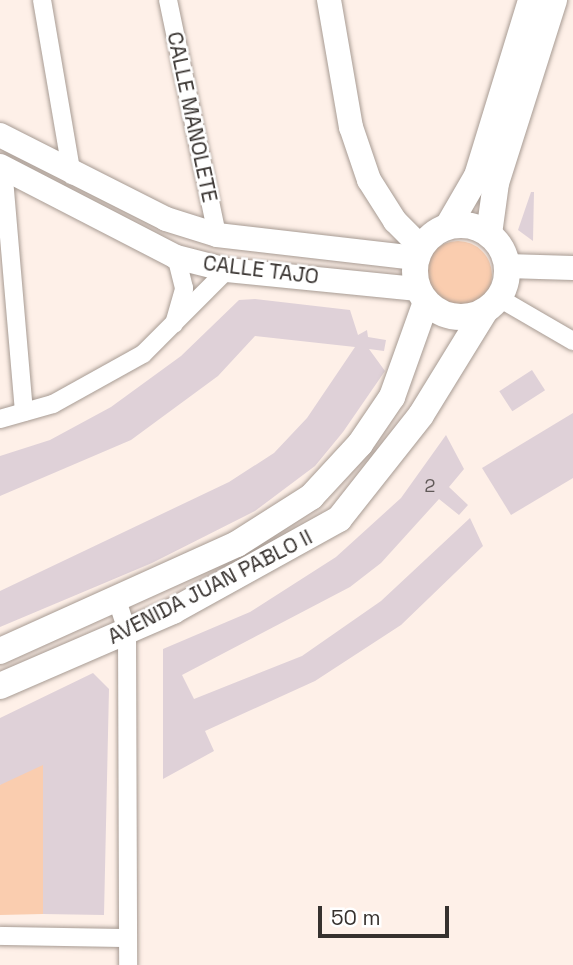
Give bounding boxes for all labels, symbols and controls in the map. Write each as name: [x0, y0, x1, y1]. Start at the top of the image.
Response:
street label: CALLE MANOLETE: [162, 29, 222, 205]
street label: CALLE TAJO: [201, 250, 321, 290]
house number: 2: [425, 475, 435, 497]
street label: AVENIDA JUAN PABLO II: [103, 524, 317, 650]
scale bar: [321, 892, 452, 936]
text: 50 m: [331, 904, 381, 931]

